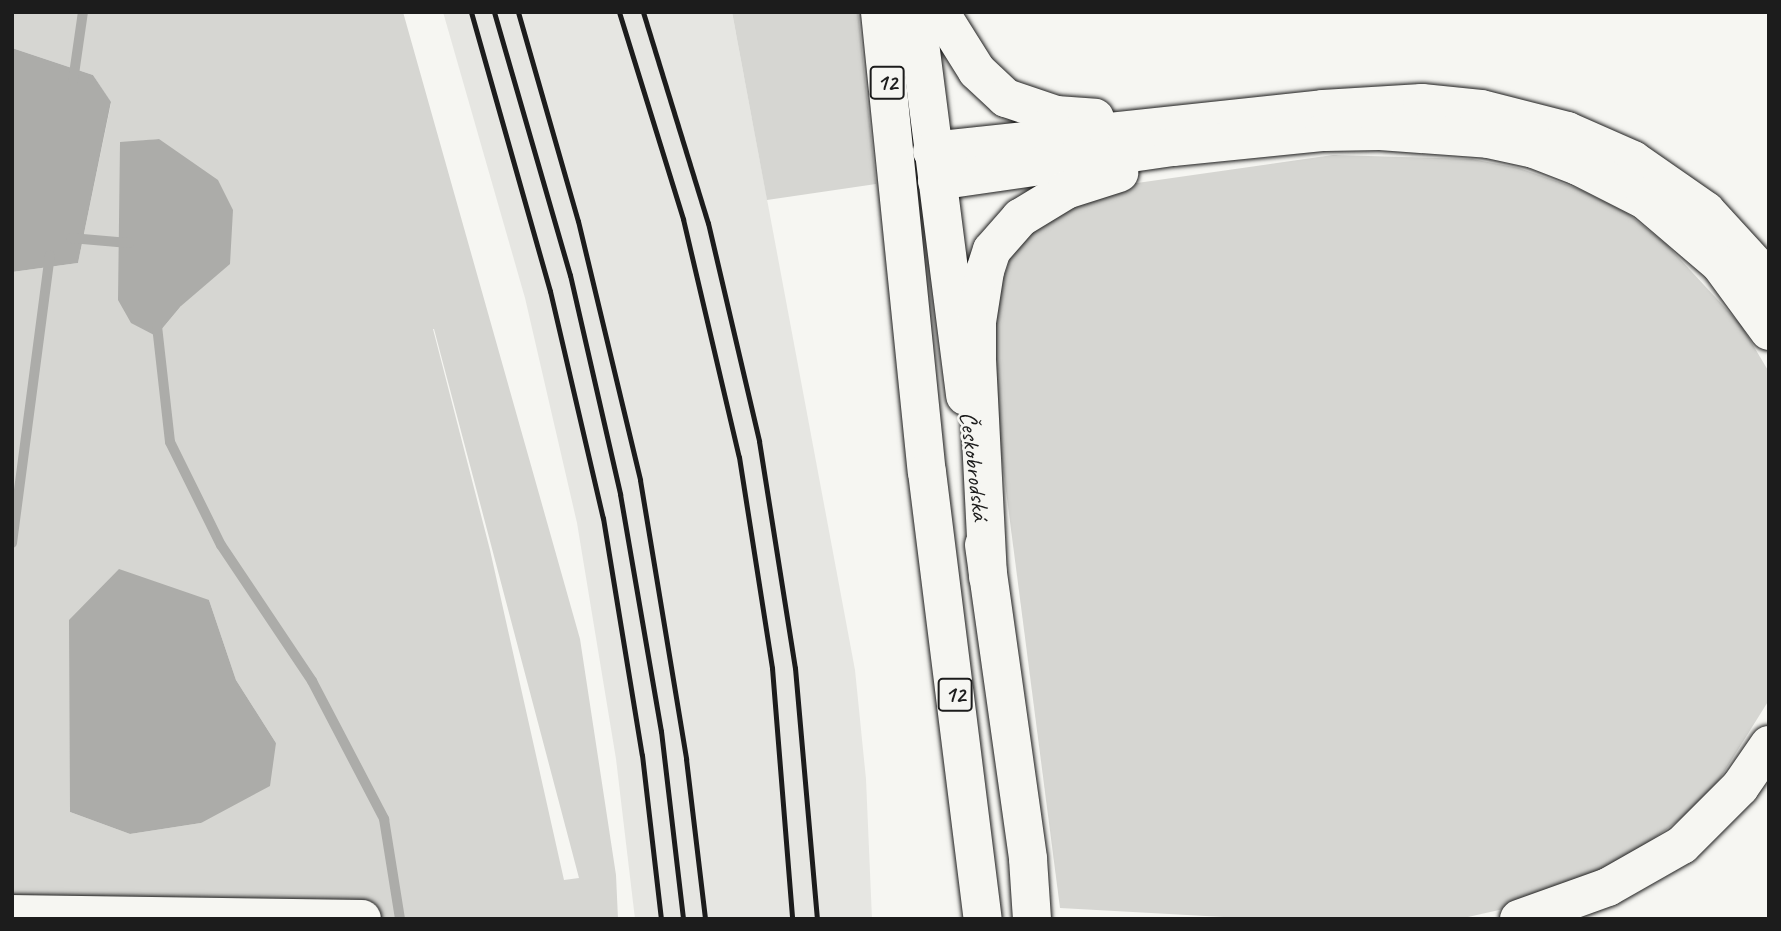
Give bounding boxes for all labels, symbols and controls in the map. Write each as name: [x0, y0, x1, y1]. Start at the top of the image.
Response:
road number: 12: [870, 64, 904, 102]
street label: Českobrodská: [953, 410, 995, 522]
road number: 12: [937, 676, 972, 715]

